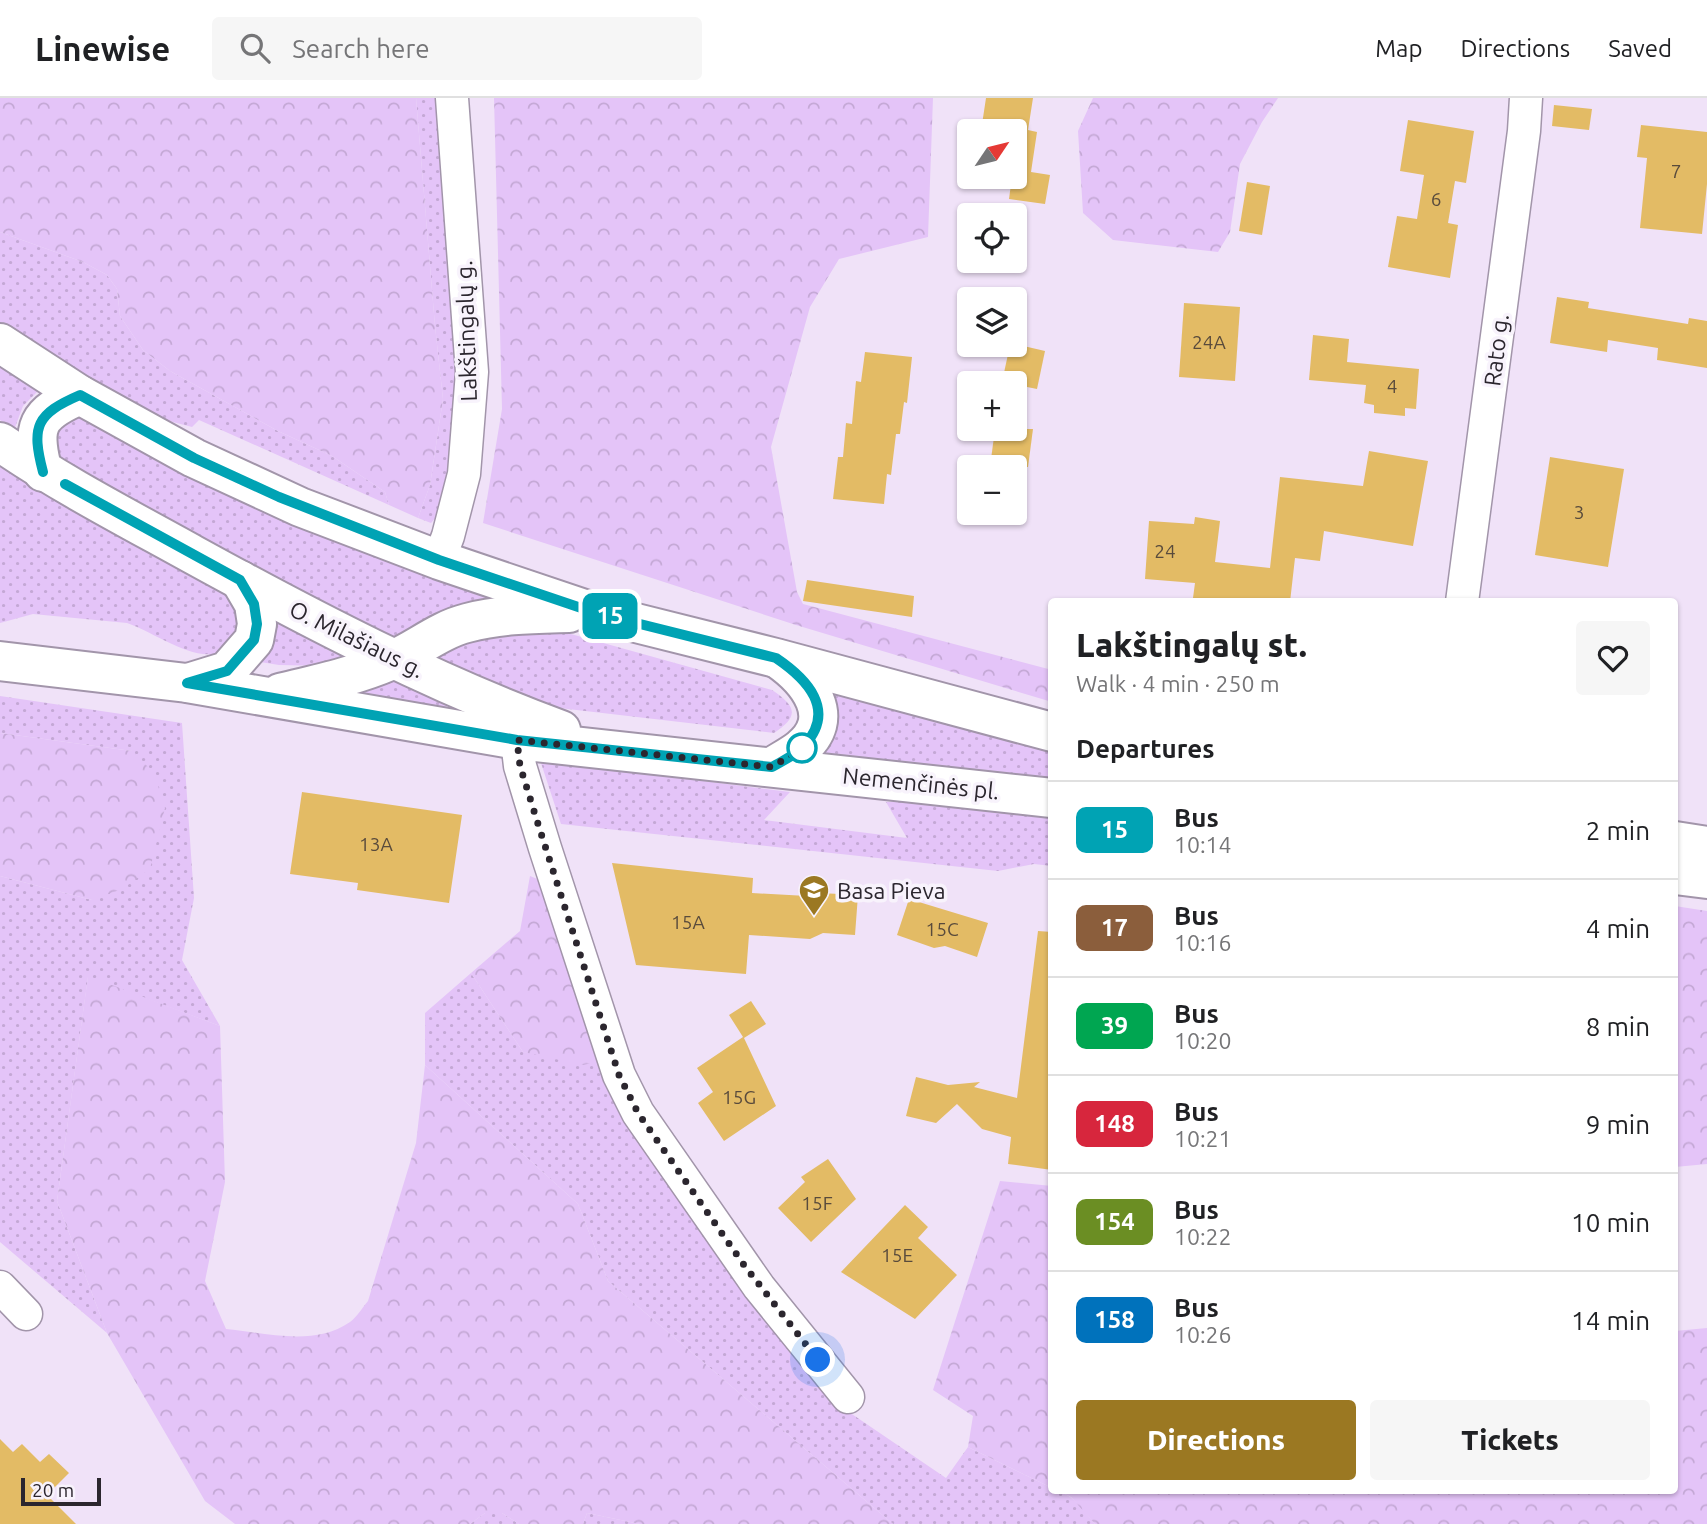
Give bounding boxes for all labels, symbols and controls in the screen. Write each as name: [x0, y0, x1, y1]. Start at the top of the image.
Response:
search box: [212, 17, 702, 80]
icon: search: [236, 29, 274, 67]
text: Linewise: [35, 30, 170, 67]
text: Search here: [292, 34, 430, 63]
text: Map: [1375, 35, 1422, 62]
text: Directions: [1460, 35, 1570, 62]
text: Saved: [1608, 35, 1672, 62]
north arrow: [957, 119, 1027, 189]
map controls: [957, 119, 1027, 525]
house number: 7: [1671, 160, 1681, 182]
house number: 6: [1431, 188, 1441, 210]
button: locate: [957, 203, 1027, 273]
street label: Lakštingalų g.: [451, 260, 481, 402]
button: layers: [957, 287, 1027, 357]
street label: Rato g.: [1479, 312, 1513, 388]
house number: 24A: [1192, 331, 1227, 353]
button: +: [957, 371, 1027, 441]
house number: 4: [1387, 375, 1397, 397]
button: −: [957, 455, 1027, 525]
house number: 3: [1574, 501, 1584, 523]
house number: 24: [1154, 540, 1176, 562]
line badge: 15: [578, 593, 642, 639]
street label: O. Milašiaus g.: [286, 596, 428, 682]
text: 15: [596, 602, 624, 629]
button: heart: [1576, 621, 1650, 695]
text: Lakštingalų st.: [1076, 626, 1307, 663]
text: Walk · 4 min · 250 m: [1076, 671, 1280, 696]
unlabelled marker: [787, 733, 817, 763]
text: Departures: [1076, 734, 1214, 763]
street label: Nemenčinės pl.: [841, 762, 1001, 804]
text: Bus: [1174, 803, 1219, 832]
text: 15: [1101, 816, 1128, 843]
text: 2 min: [1586, 816, 1650, 845]
text: 10:14: [1174, 832, 1232, 857]
house number: 13A: [359, 833, 394, 855]
school or university icon: Basa Pieva: [797, 873, 831, 917]
place label: Basa Pieva: [837, 878, 946, 903]
text: Bus: [1174, 901, 1219, 930]
house number: 15A: [671, 911, 706, 933]
text: 17: [1101, 914, 1128, 941]
text: 4 min: [1586, 914, 1650, 943]
house number: 15C: [925, 918, 959, 940]
text: 10:16: [1174, 930, 1232, 955]
text: Bus: [1174, 999, 1219, 1028]
text: 39: [1101, 1012, 1128, 1039]
text: 8 min: [1586, 1012, 1650, 1041]
text: 10:20: [1174, 1028, 1232, 1053]
house number: 15G: [722, 1086, 756, 1108]
text: Bus: [1174, 1097, 1219, 1126]
text: 148: [1094, 1110, 1135, 1137]
text: 9 min: [1586, 1110, 1650, 1139]
text: 10:21: [1174, 1126, 1232, 1151]
house number: 15F: [801, 1192, 833, 1214]
text: Bus: [1174, 1195, 1219, 1224]
text: 154: [1094, 1208, 1135, 1235]
text: 10 min: [1571, 1208, 1650, 1237]
text: 10:22: [1174, 1224, 1232, 1249]
house number: 15E: [881, 1244, 913, 1266]
text: Bus: [1174, 1293, 1219, 1322]
text: 158: [1094, 1306, 1135, 1333]
text: 14 min: [1571, 1306, 1650, 1335]
text: 10:26: [1174, 1322, 1232, 1347]
your location: [800, 1342, 835, 1377]
button: Directions: [1076, 1400, 1356, 1480]
button: Tickets: [1370, 1400, 1650, 1480]
scale bar: [21, 1475, 102, 1507]
text: 20 m: [32, 1479, 74, 1501]

